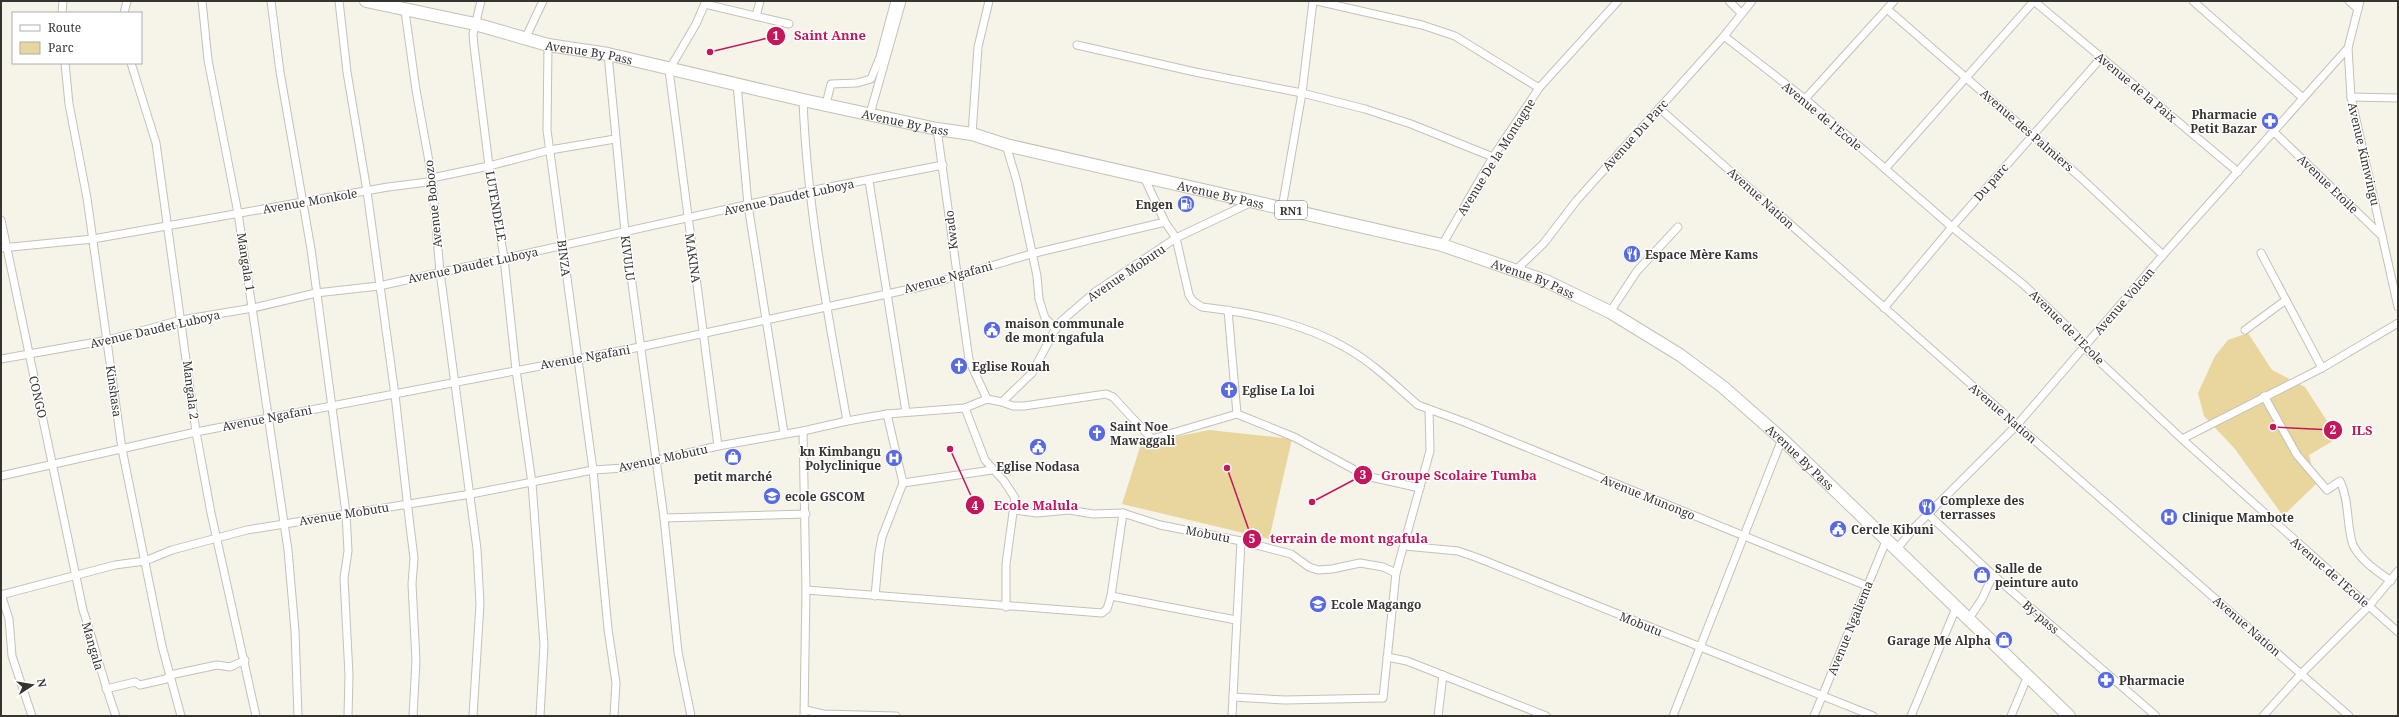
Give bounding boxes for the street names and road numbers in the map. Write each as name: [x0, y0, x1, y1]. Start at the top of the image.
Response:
street label: Avenue By Pass: [544, 36, 634, 68]
street label: Avenue de la Paix: [2092, 48, 2180, 126]
street label: Avenue de l'Ecole: [1778, 77, 1866, 155]
street label: Avenue des Palmiers: [1977, 85, 2077, 175]
street label: Avenue De la Montagne: [1453, 95, 1539, 219]
street label: Avenue Du Parc: [1598, 95, 1672, 175]
street label: Avenue Kimwingu: [2344, 101, 2384, 208]
street label: Avenue By Pass: [860, 104, 950, 139]
street label: Avenue Etoile: [2294, 151, 2362, 217]
street label: Avenue Bobozo: [420, 159, 446, 249]
street label: Du parc: [1970, 159, 2012, 205]
street label: Avenue Nation: [1724, 163, 1798, 233]
street label: LUTENDELE: [481, 169, 511, 243]
street label: Avenue Daudet Luboya: [722, 175, 856, 219]
street label: Avenue By Pass: [1176, 176, 1266, 212]
street label: Avenue Monkole: [261, 184, 359, 218]
road number: RN1: [1275, 201, 1307, 219]
street label: Kwado: [940, 209, 962, 251]
street label: Mangala 1: [233, 231, 259, 293]
street label: MAKINA: [681, 232, 705, 285]
street label: KIVULU: [617, 234, 639, 282]
street label: BINZA: [553, 239, 575, 278]
street label: Avenue Mobutu: [1084, 240, 1169, 305]
street label: Avenue Daudet Luboya: [406, 243, 540, 287]
street label: Avenue By Pass: [1489, 254, 1578, 302]
street label: Avenue Ngafani: [902, 257, 994, 297]
street label: Avenue Volcan: [2090, 263, 2158, 338]
street label: Avenue de l'Ecole: [2026, 286, 2108, 368]
street label: Avenue Daudet Luboya: [88, 306, 222, 352]
street label: Avenue Ngafani: [539, 341, 632, 373]
street label: Mangala 2: [179, 360, 203, 420]
street label: Kinshasa: [102, 364, 126, 418]
street label: CONGO: [25, 374, 51, 420]
street label: Avenue Nation: [1965, 379, 2041, 447]
street label: Avenue Ngafani: [221, 401, 314, 435]
street label: Avenue By Pass: [1762, 420, 1838, 494]
street label: Avenue Mobutu: [617, 440, 710, 476]
street label: Avenue Munongo: [1598, 470, 1698, 524]
street label: Avenue Mobutu: [298, 498, 391, 530]
street label: Mobutu: [1184, 521, 1232, 547]
street label: Avenue de l'Ecole: [2287, 533, 2373, 611]
street label: Avenue Ngaliema: [1823, 578, 1877, 678]
street label: Avenue Nation: [2209, 592, 2285, 660]
street label: By-pass: [2019, 596, 2063, 638]
street label: Mobutu: [1617, 608, 1665, 640]
street label: Mangala: [78, 620, 108, 672]

